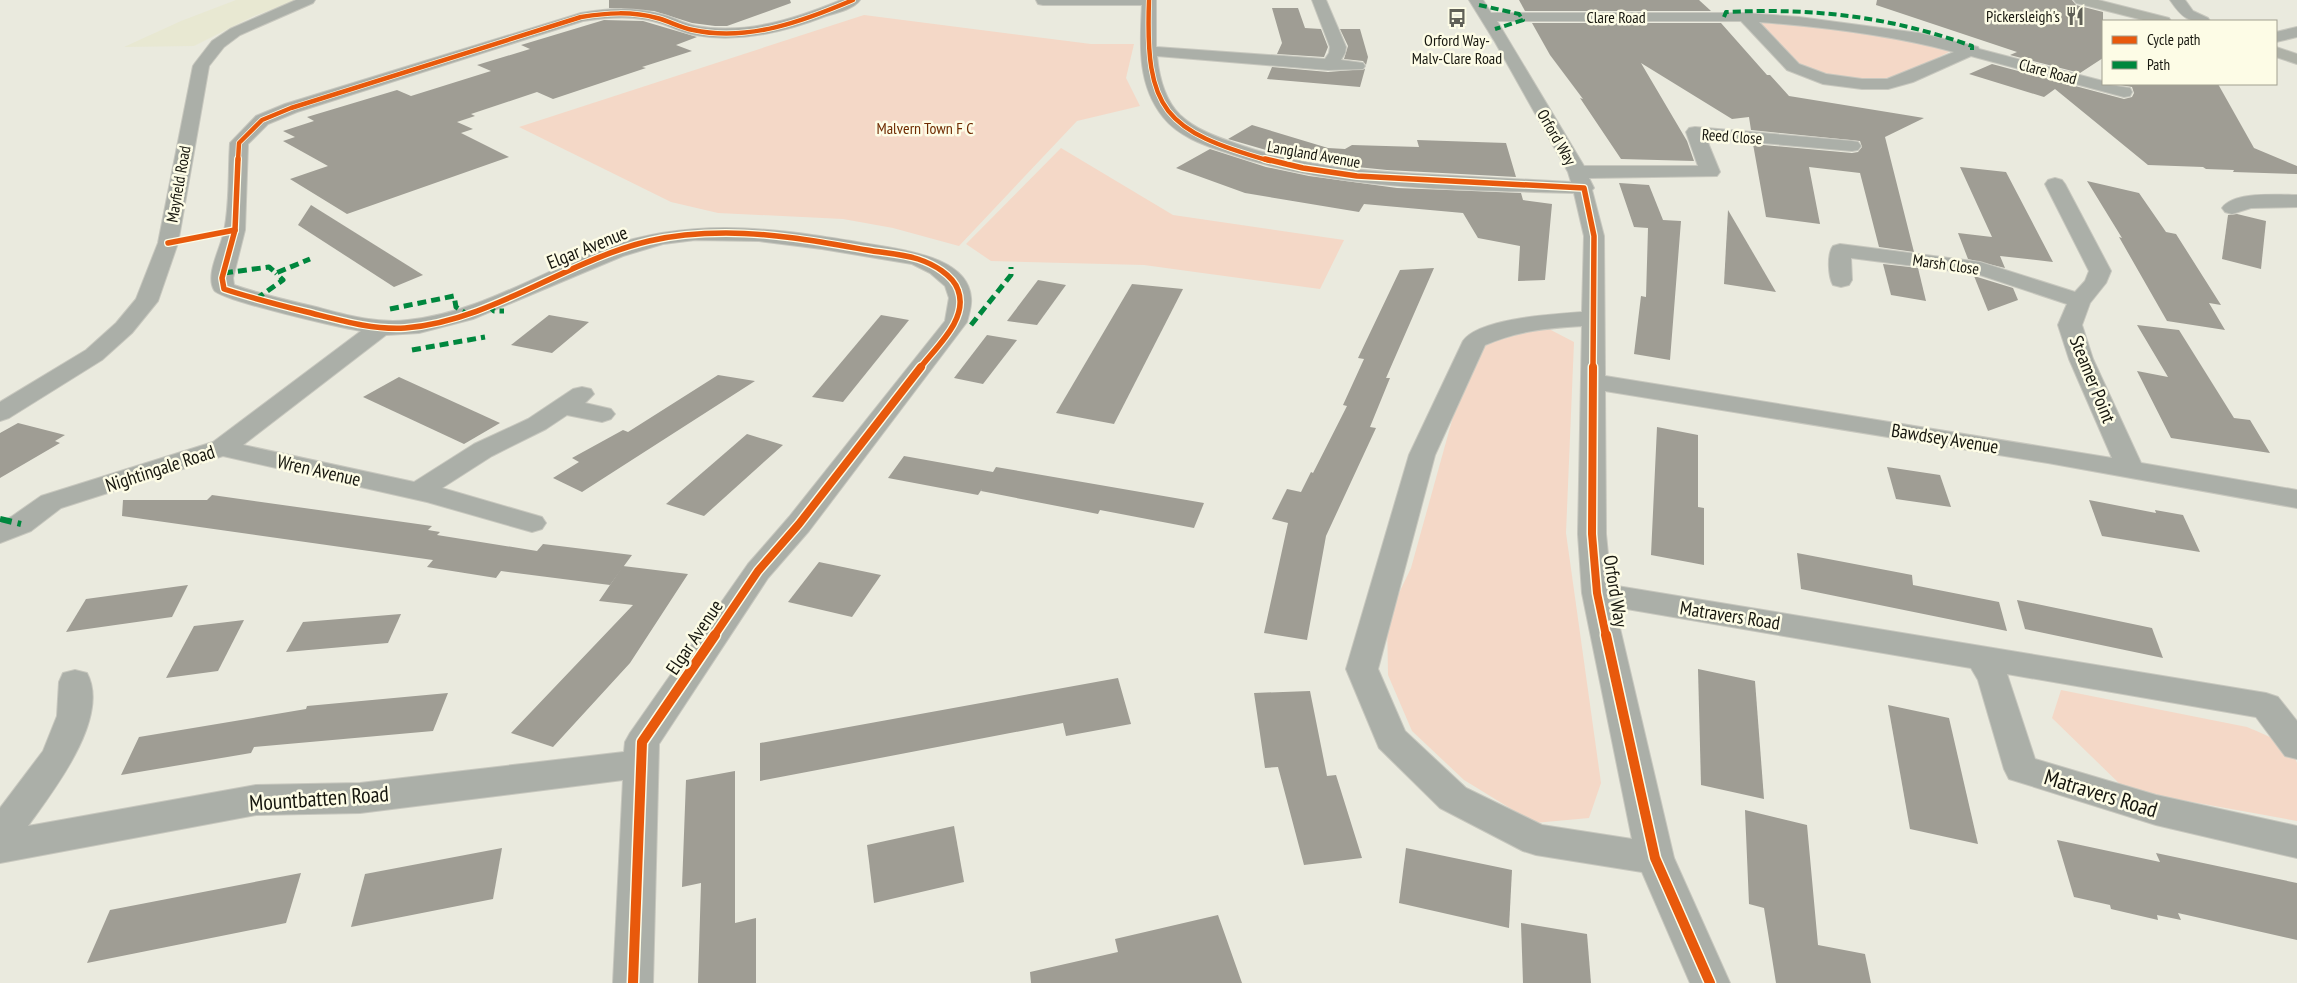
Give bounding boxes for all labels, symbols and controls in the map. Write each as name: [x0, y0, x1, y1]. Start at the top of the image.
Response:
restaurant icon: Pickersleigh's: [2064, 5, 2086, 27]
place label: Pickersleigh's: [1986, 6, 2060, 26]
bus stop icon: Orford Way- Malv-Clare Road: [1446, 7, 1468, 29]
street label: Clare Road: [1586, 7, 1646, 27]
legend: [2102, 20, 2277, 85]
place label: Orford Way- Malv-Clare Road: [1412, 30, 1502, 68]
text: Cycle path: [2147, 30, 2200, 49]
street label: Clare Road: [2017, 54, 2079, 88]
text: Path: [2147, 55, 2170, 74]
street label: Orford Way: [1533, 106, 1581, 168]
park label: Malvern Town F C: [877, 118, 973, 138]
street label: Reed Close: [1701, 124, 1763, 148]
street label: Langland Avenue: [1266, 136, 1362, 172]
street label: Mayfield Road: [161, 144, 195, 224]
street label: Elgar Avenue: [543, 220, 631, 274]
street label: Marsh Close: [1912, 249, 1980, 279]
street label: Steamer Point: [2065, 332, 2122, 427]
street label: Bawdsey Avenue: [1890, 418, 2000, 458]
street label: Nightingale Road: [102, 439, 218, 497]
street label: Wren Avenue: [275, 449, 363, 491]
street label: Orford Way: [1598, 553, 1634, 630]
street label: Elgar Avenue: [660, 595, 728, 679]
street label: Matravers Road: [1678, 595, 1782, 635]
street label: Matravers Road: [2041, 763, 2161, 823]
street label: Mountbatten Road: [248, 779, 390, 817]

